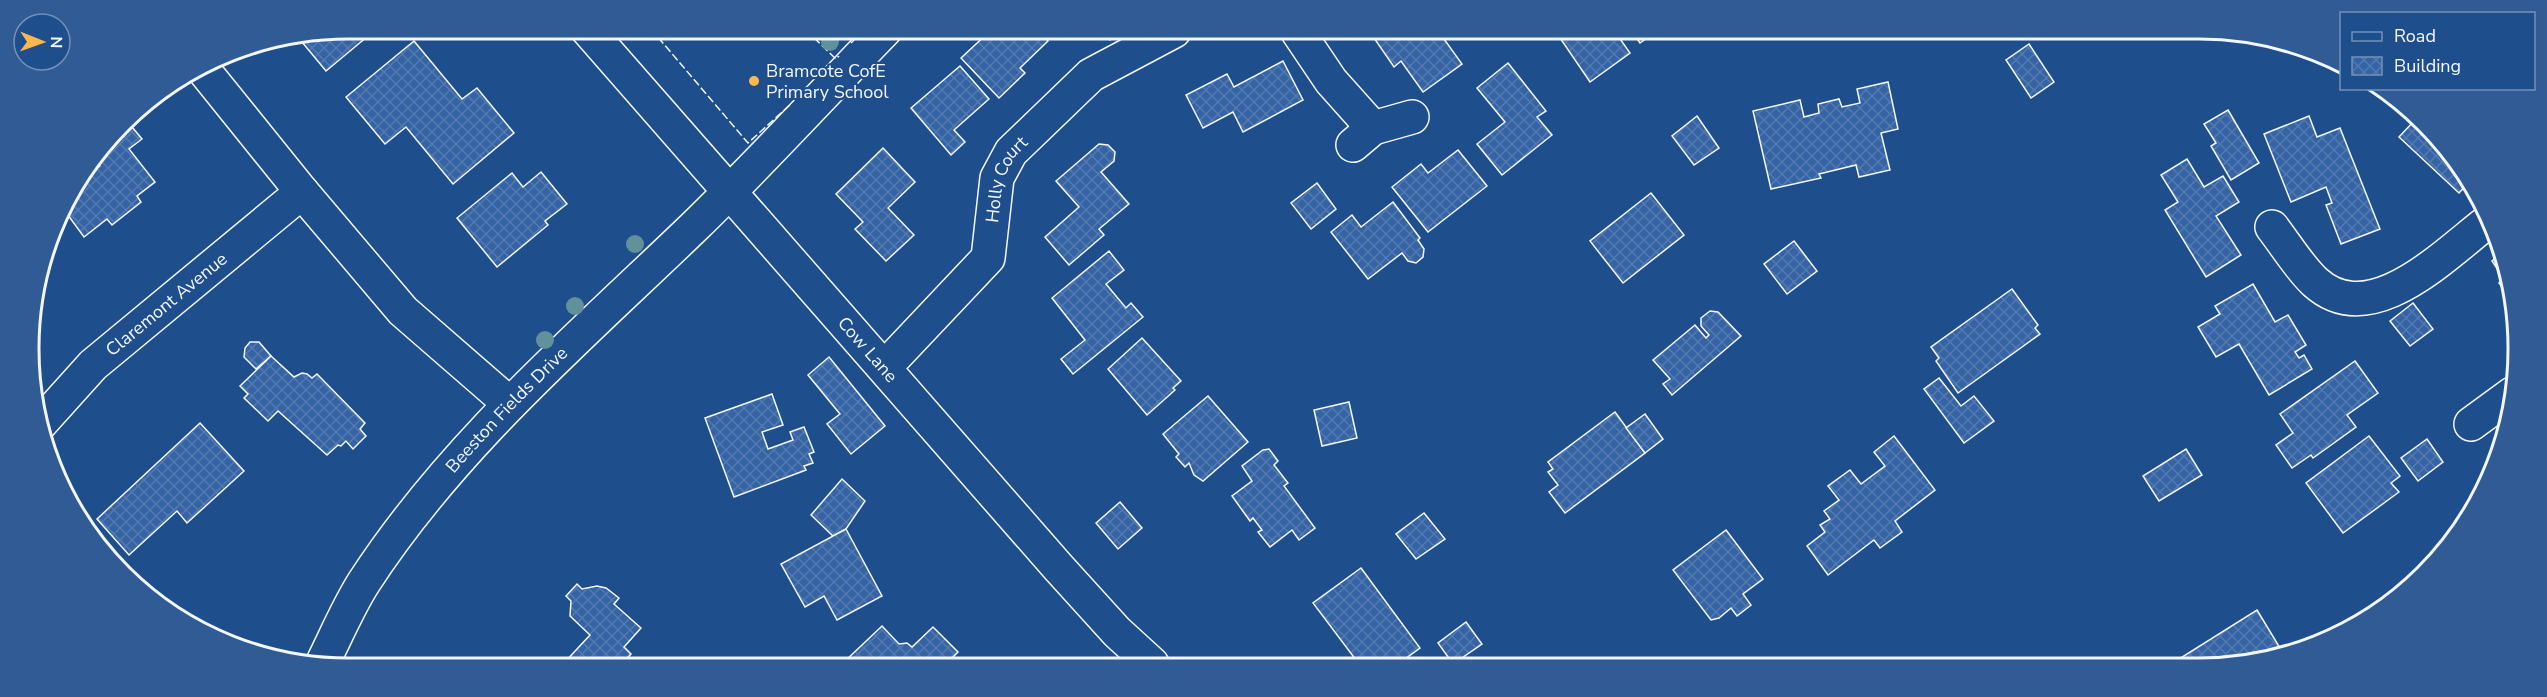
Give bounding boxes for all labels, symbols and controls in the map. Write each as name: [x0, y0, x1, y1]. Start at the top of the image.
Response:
north arrow: [12, 12, 72, 72]
legend: [2340, 12, 2535, 90]
text: Road: [2394, 24, 2436, 48]
text: N: [45, 36, 67, 48]
text: Building: [2394, 54, 2461, 78]
place label: Bramcote CofE Primary School: [766, 59, 889, 104]
marker: Bramcote CofE Primary School: [747, 74, 761, 88]
street label: Holly Court: [980, 130, 1033, 224]
street label: Claremont Avenue: [101, 247, 232, 362]
street label: Cow Lane: [832, 311, 903, 388]
street label: Beeston Fields Drive: [440, 341, 573, 478]

